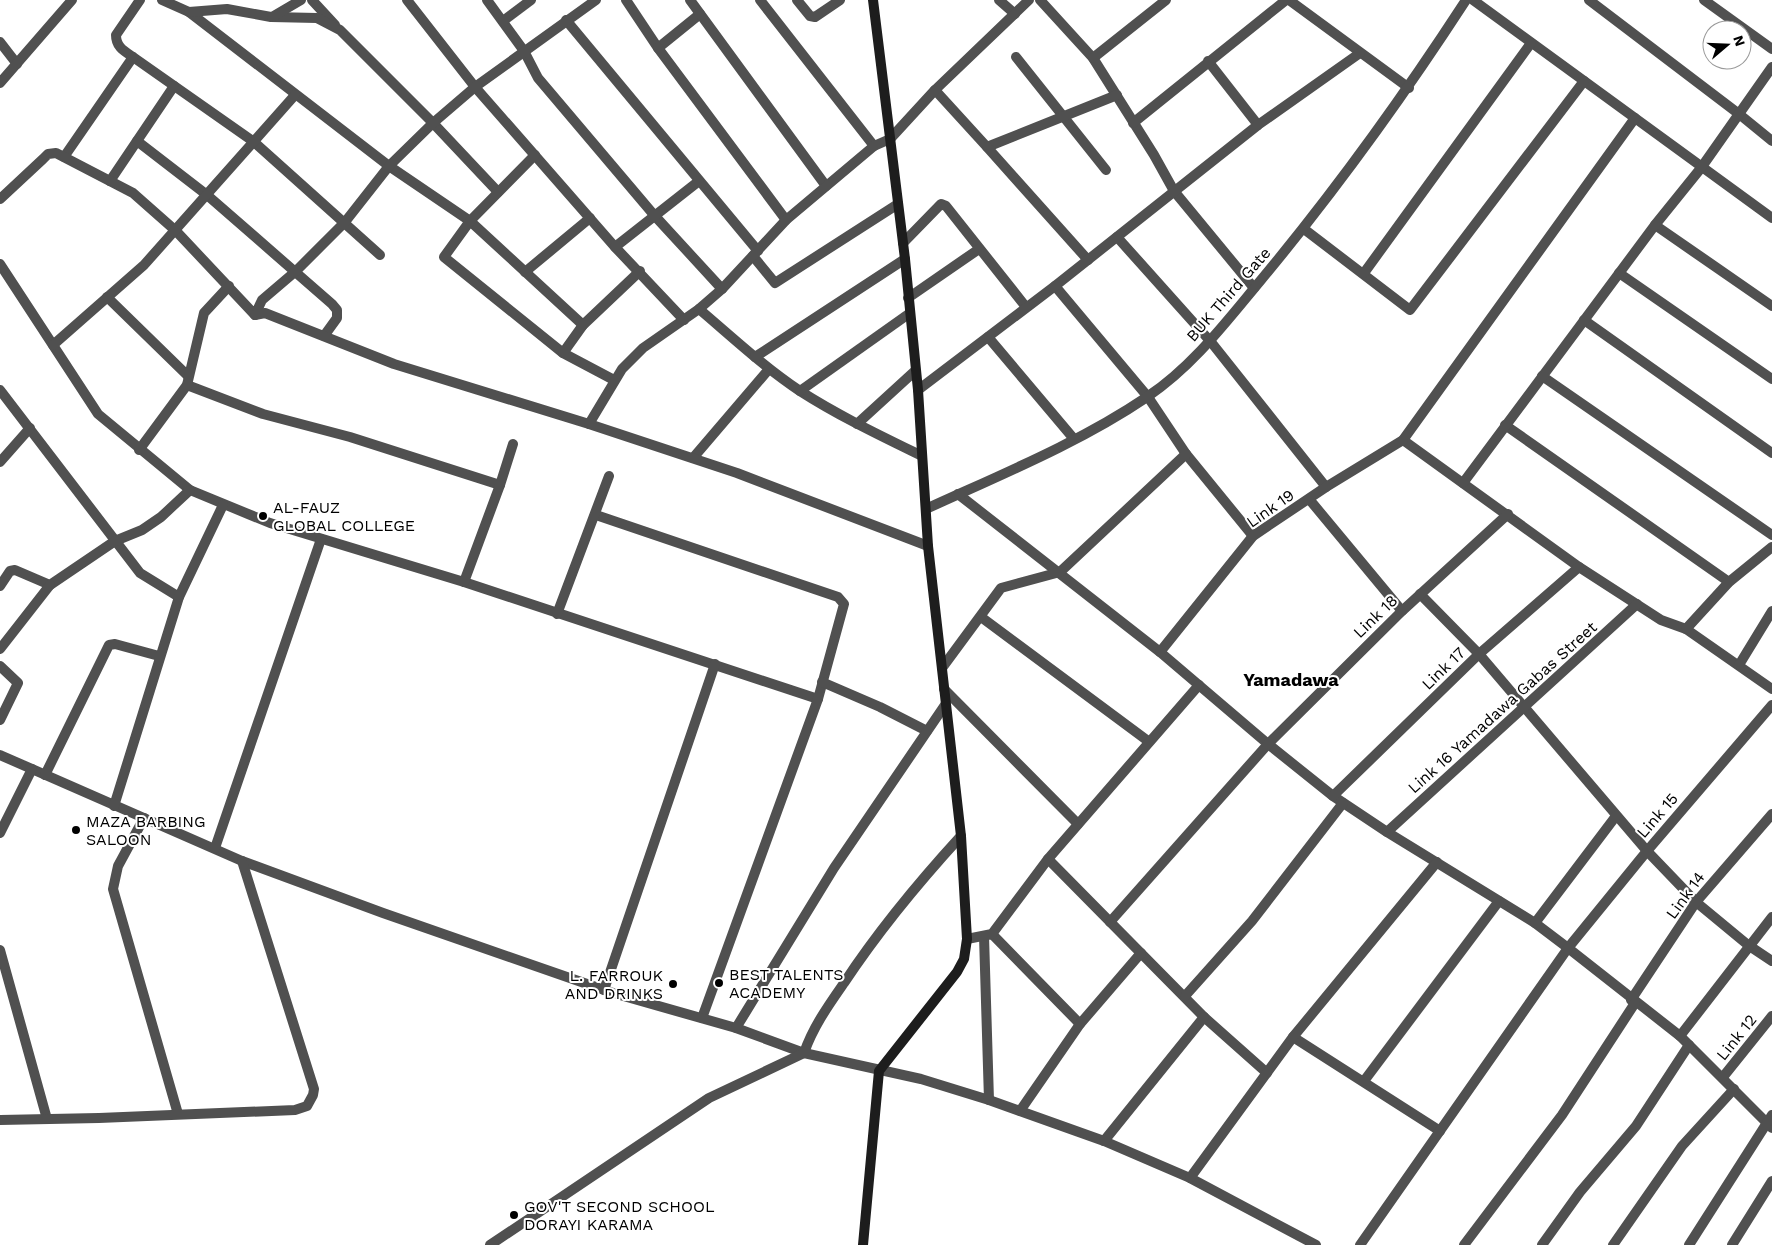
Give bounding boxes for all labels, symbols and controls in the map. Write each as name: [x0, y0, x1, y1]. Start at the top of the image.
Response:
north arrow: [1702, 20, 1752, 70]
text: N: [1730, 33, 1749, 48]
street label: BUK Third Gate: [1182, 243, 1274, 345]
street label: Link 19: [1243, 485, 1298, 532]
place label: AL-FAUZ GLOBAL COLLEGE: [273, 498, 415, 535]
marker: AL-FAUZ GLOBAL COLLEGE: [257, 510, 269, 522]
street label: Link 18: [1349, 591, 1401, 642]
street label: Link 16 Yamadawa Gabas Street: [1404, 617, 1601, 797]
street label: Link 17: [1418, 643, 1469, 694]
district label: Yamadawa: [1243, 669, 1339, 690]
street label: Link 15: [1633, 789, 1682, 842]
place label: MAZA BARBING SALOON: [86, 812, 206, 849]
marker: MAZA BARBING SALOON: [70, 824, 82, 836]
street label: Link 14: [1662, 868, 1709, 923]
place label: BEST TALENTS ACADEMY: [729, 965, 843, 1002]
place label: L. FARROUK AND DRINKS: [565, 966, 663, 1003]
marker: BEST TALENTS ACADEMY: [713, 977, 725, 989]
marker: L. FARROUK AND DRINKS: [667, 978, 679, 990]
street label: Link 12: [1712, 1011, 1760, 1064]
place label: GOV'T SECOND SCHOOL DORAYI KARAMA: [524, 1197, 715, 1234]
marker: GOV'T SECOND SCHOOL DORAYI KARAMA: [508, 1209, 520, 1221]

